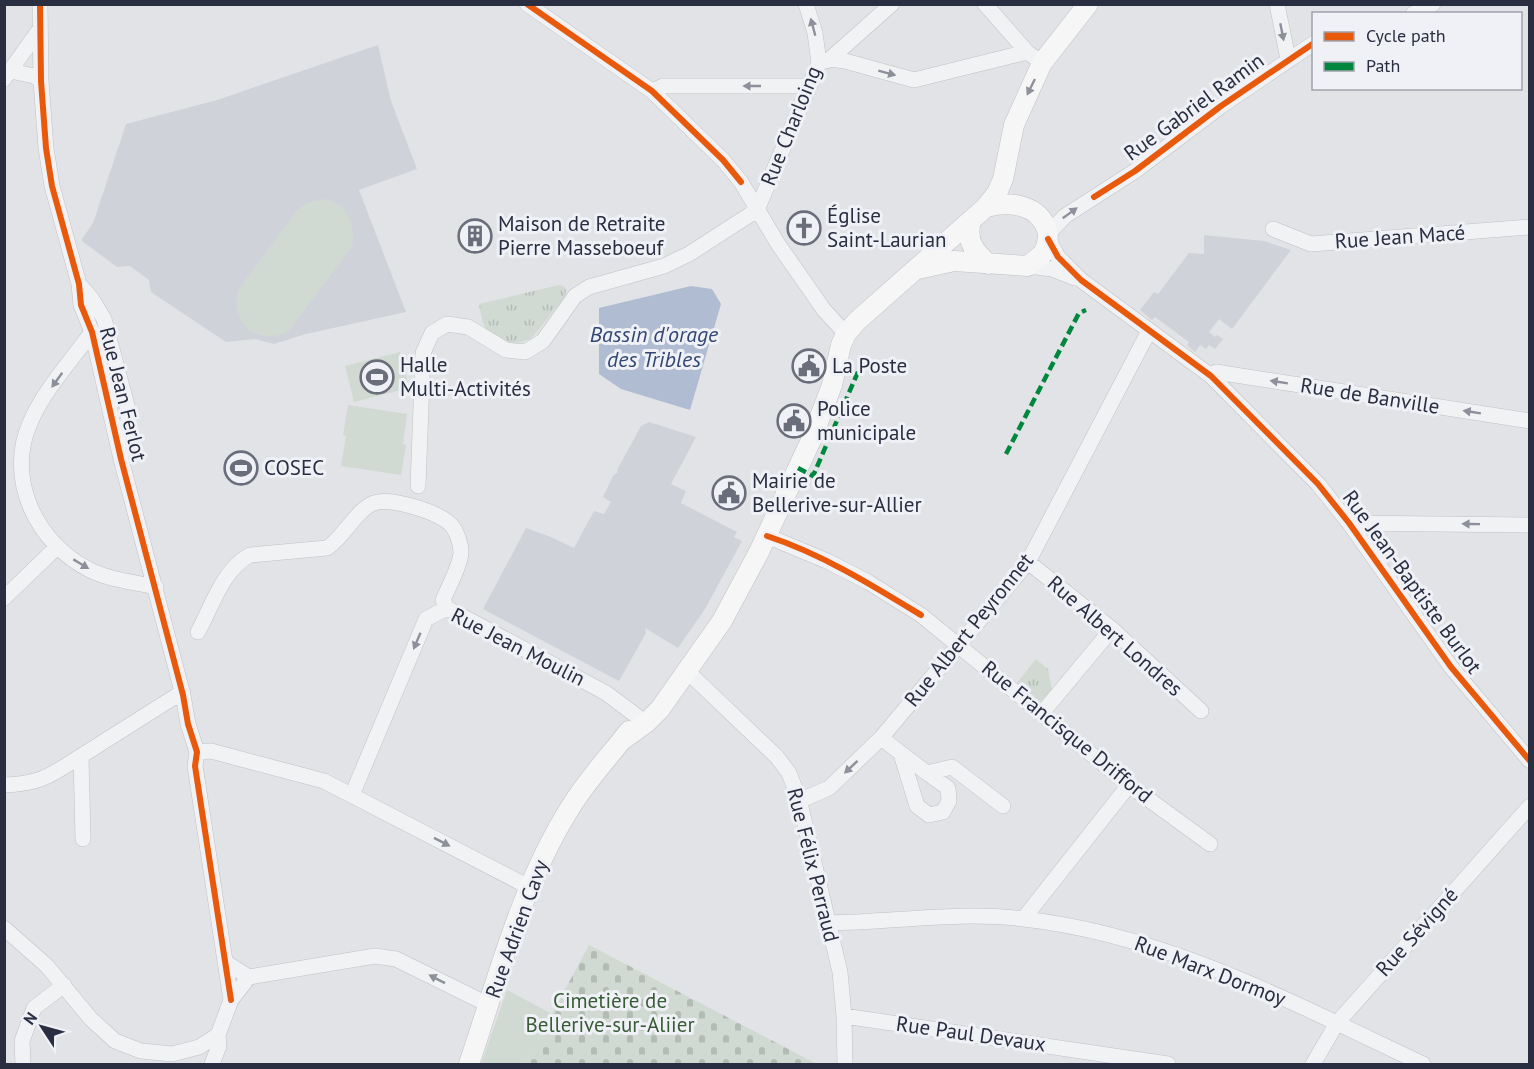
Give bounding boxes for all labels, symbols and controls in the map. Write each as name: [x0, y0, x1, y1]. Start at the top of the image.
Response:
legend: [1312, 12, 1522, 90]
one-way arrow: [808, 18, 817, 36]
one-way arrow: [1278, 23, 1287, 42]
text: Cycle path: [1366, 24, 1446, 47]
street label: Rue Gabriel Ramin: [1118, 47, 1269, 166]
text: Path: [1366, 54, 1400, 77]
street label: Rue Charloing: [754, 62, 827, 190]
one-way arrow: [878, 69, 896, 78]
one-way arrow: [1026, 78, 1035, 95]
one-way arrow: [742, 81, 761, 91]
place label: Église Saint-Laurian: [827, 202, 947, 253]
one-way arrow: [1062, 208, 1077, 220]
place label: Maison de Retraite Pierre Masseboeuf: [498, 210, 665, 261]
church icon: Église Saint-Laurian: [786, 210, 822, 246]
building icon: Maison de Retraite Pierre Masseboeuf: [457, 218, 493, 254]
street label: Rue Jean Macé: [1334, 218, 1466, 255]
water label: Bassin d'orage des Tribles: [590, 320, 719, 373]
street label: Rue Jean Ferlot: [94, 324, 153, 464]
public building icon: La Poste: [791, 348, 827, 384]
place label: Halle Multi-Activités: [400, 351, 531, 402]
place label: La Poste: [832, 352, 907, 379]
sports icon: Halle Multi-Activités: [359, 359, 395, 395]
one-way arrow: [51, 371, 63, 387]
street label: Rue de Banville: [1299, 371, 1441, 420]
one-way arrow: [1269, 377, 1288, 386]
place label: Police municipale: [817, 395, 916, 446]
public building icon: Police municipale: [776, 403, 812, 439]
one-way arrow: [1462, 408, 1481, 417]
sports icon: COSEC: [223, 450, 259, 486]
place label: COSEC: [264, 454, 324, 481]
place label: Mairie de Bellerive-sur-Allier: [752, 467, 922, 518]
public building icon: Mairie de Bellerive-sur-Allier: [711, 475, 747, 511]
street label: Rue Jean-Baptiste Burlot: [1337, 485, 1488, 679]
one-way arrow: [1462, 519, 1481, 529]
street label: Rue Albert Peyronnet: [898, 547, 1039, 712]
one-way arrow: [73, 559, 89, 570]
street label: Rue Albert Londres: [1042, 570, 1189, 702]
street label: Rue Jean Moulin: [447, 601, 590, 692]
one-way arrow: [412, 632, 421, 650]
street label: Rue Francisque Drifford: [976, 654, 1158, 809]
one-way arrow: [843, 760, 858, 774]
street label: Rue Félix Perraud: [781, 785, 846, 945]
one-way arrow: [434, 837, 451, 847]
street label: Rue Adrien Cavy: [479, 856, 554, 1002]
street label: Rue Sévigné: [1370, 882, 1464, 982]
street label: Rue Marx Dormoy: [1131, 929, 1290, 1012]
one-way arrow: [428, 974, 445, 983]
park label: Cimetière de Bellerive-sur-Aliier: [525, 987, 695, 1038]
north arrow: [12, 997, 72, 1057]
text: N: [19, 1008, 41, 1028]
street label: Rue Paul Devaux: [894, 1010, 1048, 1057]

